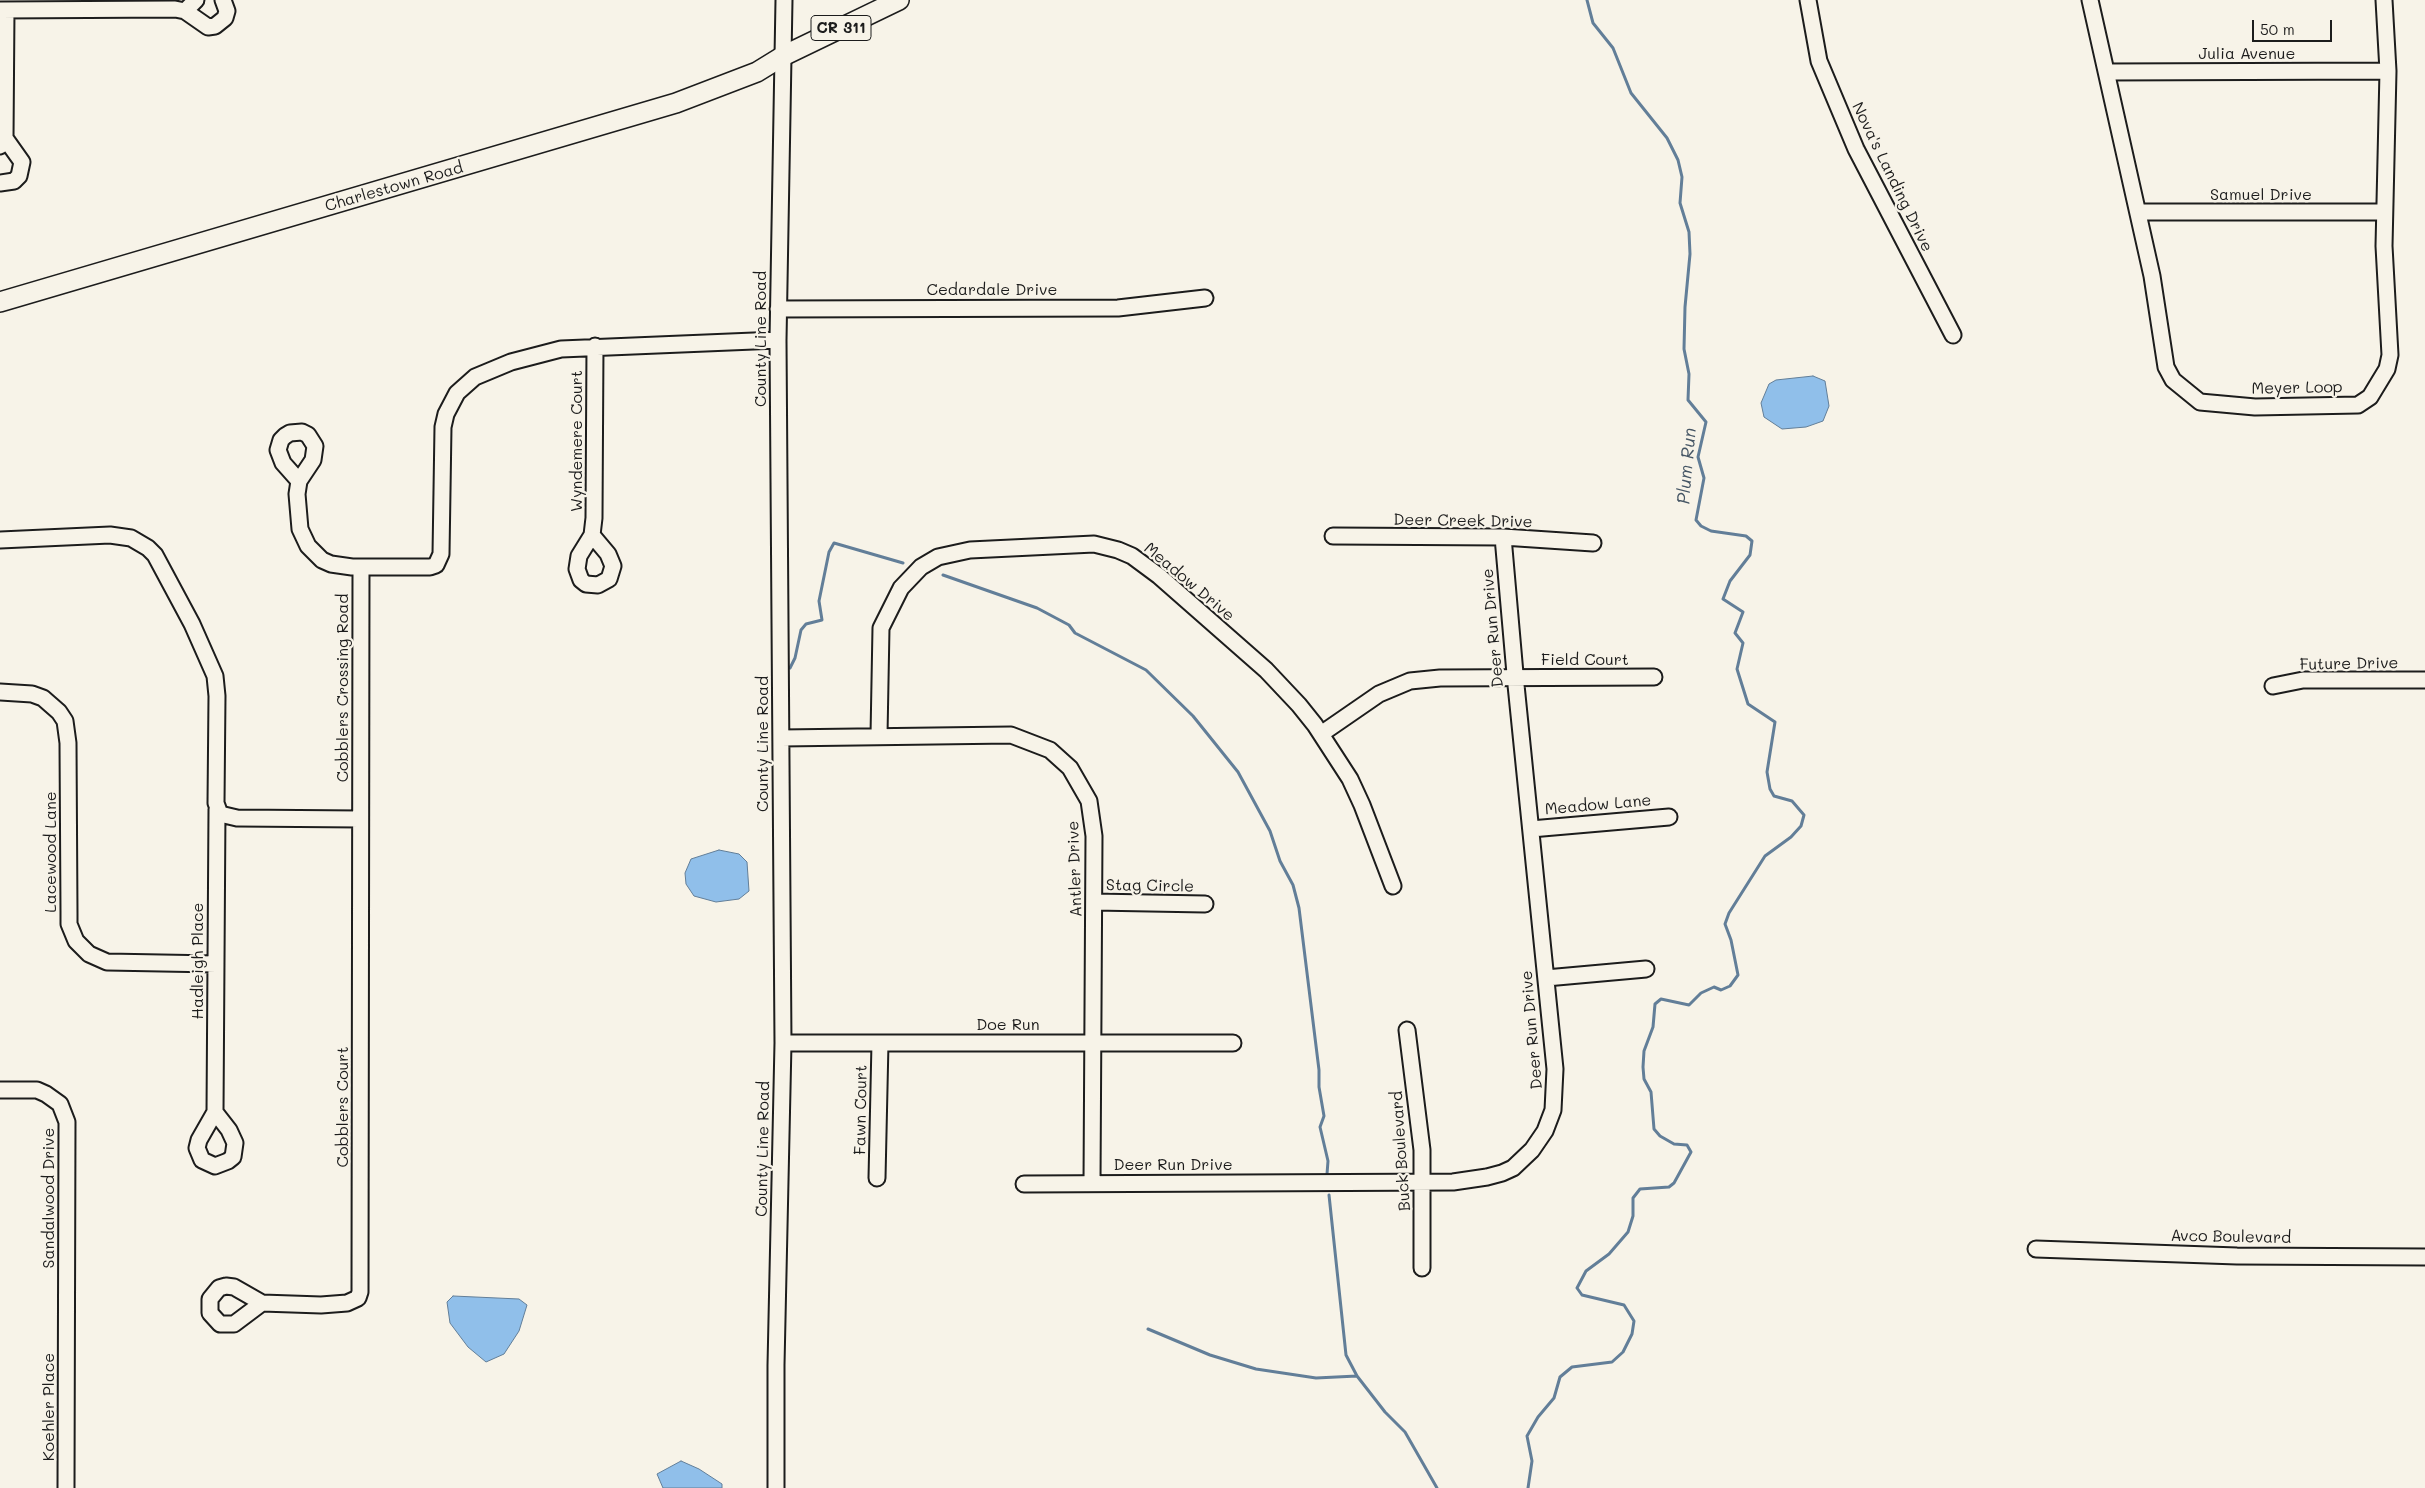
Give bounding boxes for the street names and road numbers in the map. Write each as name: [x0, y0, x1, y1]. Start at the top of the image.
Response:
road number: CR 311: [811, 15, 871, 40]
street label: Julia Avenue: [2199, 44, 2295, 64]
street label: Nova's Landing Drive: [1847, 99, 1937, 255]
street label: Charlestown Road: [323, 158, 465, 216]
street label: Samuel Drive: [2210, 185, 2312, 205]
street label: County Line Road: [751, 271, 771, 407]
street label: Cedardale Drive: [927, 280, 1057, 300]
street label: Wyndemere Court: [567, 370, 587, 512]
street label: Meyer Loop: [2251, 378, 2343, 398]
street label: Deer Creek Drive: [1393, 510, 1533, 532]
street label: Meadow Drive: [1140, 539, 1238, 625]
street label: Deer Run Drive: [1478, 568, 1508, 688]
street label: Cobblers Crossing Road: [333, 594, 353, 782]
street label: Field Court: [1541, 650, 1629, 670]
street label: Future Drive: [2299, 654, 2399, 674]
street label: County Line Road: [753, 676, 773, 812]
street label: Lacewood Lane: [41, 791, 61, 913]
street label: Meadow Lane: [1544, 791, 1652, 819]
street label: Antler Drive: [1064, 821, 1086, 917]
street label: Stag Circle: [1106, 876, 1194, 896]
street label: Hadleigh Place: [188, 903, 208, 1019]
street label: Deer Run Drive: [1517, 970, 1547, 1090]
street label: Doe Run: [976, 1015, 1040, 1035]
street label: Cobblers Court: [333, 1047, 353, 1167]
street label: Fawn Court: [851, 1065, 871, 1155]
street label: County Line Road: [752, 1081, 774, 1217]
street label: Buck Boulevard: [1387, 1090, 1415, 1212]
street label: Sandalwood Drive: [39, 1128, 59, 1268]
street label: Deer Run Drive: [1113, 1155, 1233, 1175]
street label: Avco Boulevard: [2171, 1226, 2291, 1248]
street label: Koehler Place: [39, 1353, 59, 1461]

